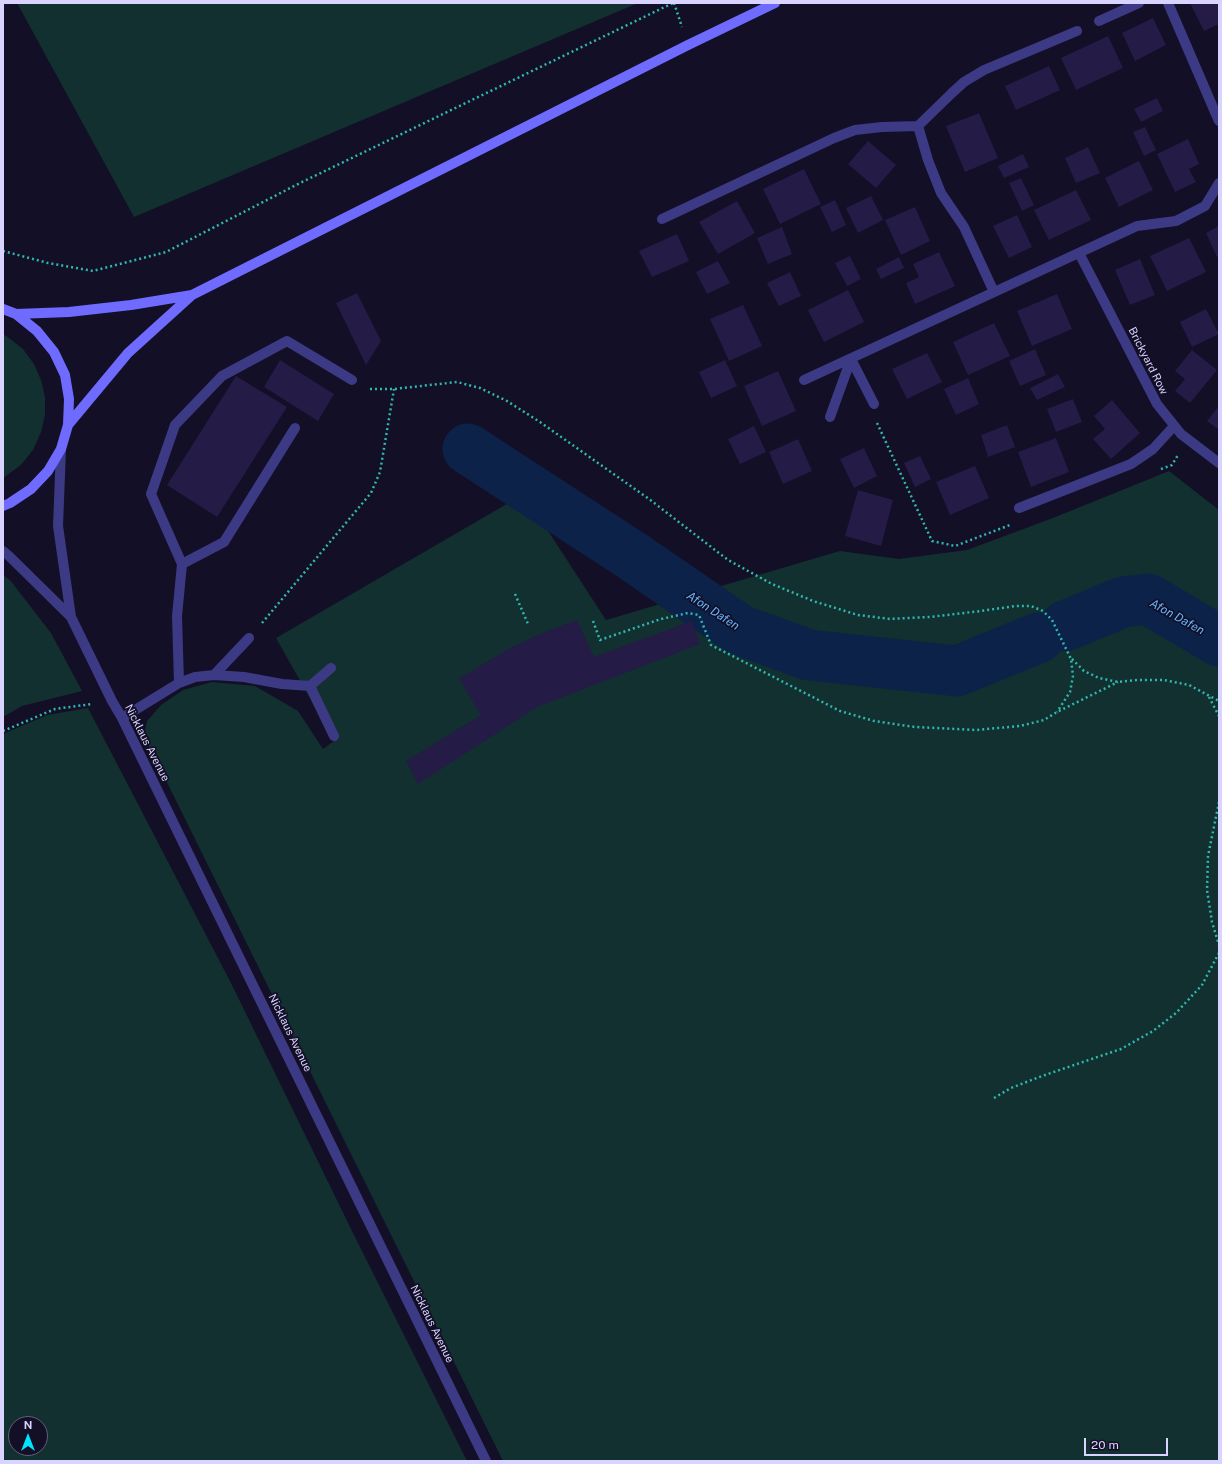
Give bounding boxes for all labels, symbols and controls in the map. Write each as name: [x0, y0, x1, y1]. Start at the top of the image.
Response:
street label: Brickyard Row: [1125, 325, 1171, 397]
water label: Afon Dafen: [684, 589, 742, 633]
water label: Afon Dafen: [1147, 596, 1207, 638]
street label: Nicklaus Avenue: [122, 702, 172, 784]
street label: Nicklaus Avenue: [265, 992, 315, 1074]
street label: Nicklaus Avenue: [407, 1283, 457, 1365]
north arrow: [8, 1416, 48, 1456]
text: N: [24, 1419, 32, 1431]
scale bar: [1086, 1430, 1170, 1456]
text: 20 m: [1091, 1438, 1119, 1452]

